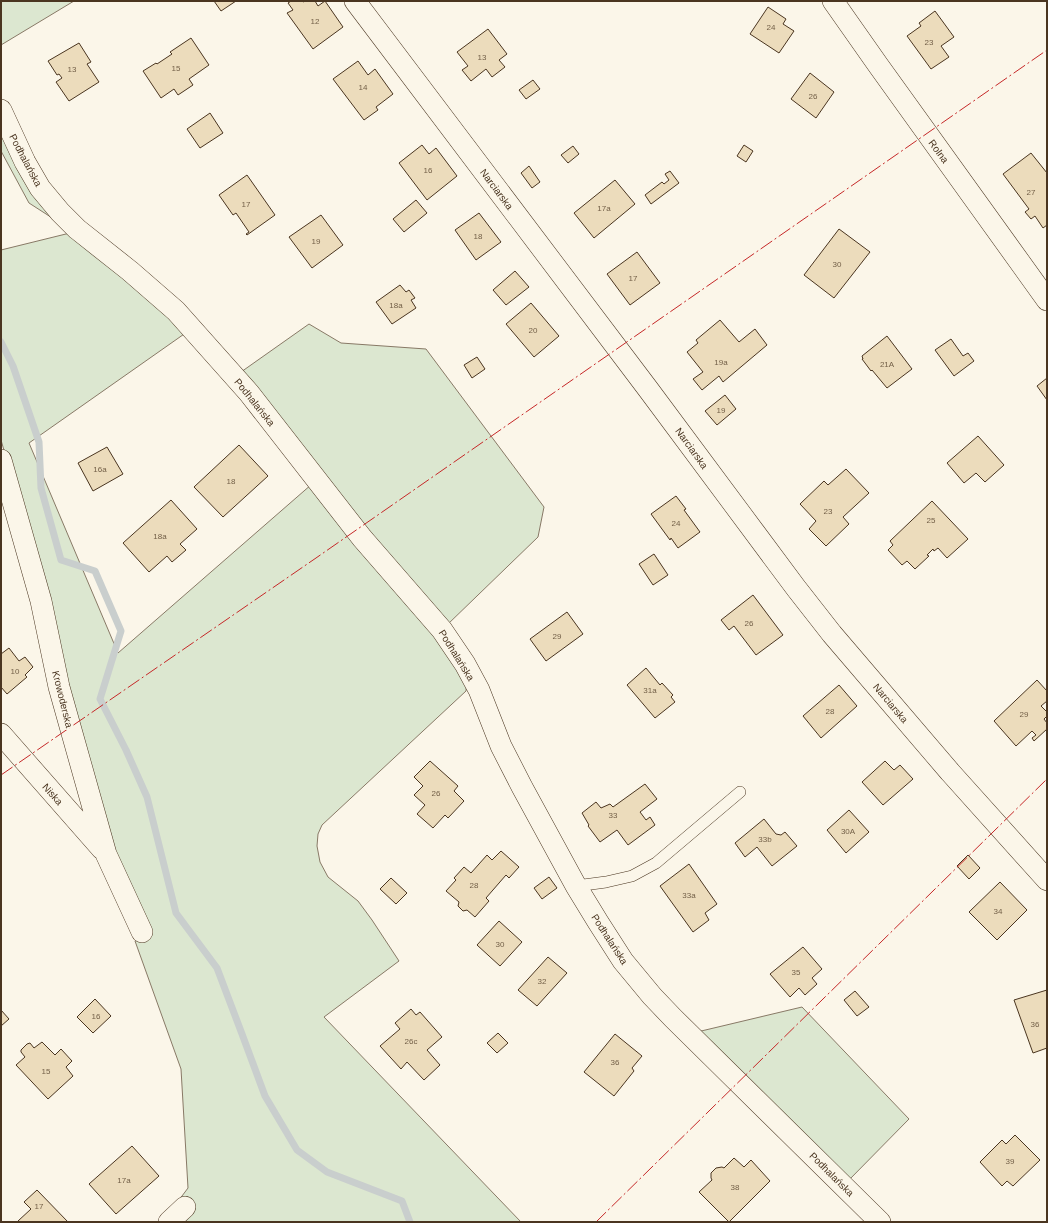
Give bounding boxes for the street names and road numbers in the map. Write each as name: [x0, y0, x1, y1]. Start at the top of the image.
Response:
street label: Podhalańska: [7, 132, 44, 189]
street label: Rolna: [926, 137, 951, 165]
street label: Narciarska: [478, 167, 516, 212]
street label: Podhalańska: [232, 376, 277, 429]
street label: Narciarska: [673, 426, 710, 471]
street label: Podhalańska: [437, 628, 477, 683]
street label: Krowoderska: [50, 669, 75, 729]
street label: Narciarska: [871, 681, 910, 725]
street label: Niska: [40, 781, 65, 808]
street label: Podhalańska: [589, 912, 630, 967]
street label: Podhalańska: [807, 1150, 856, 1199]

